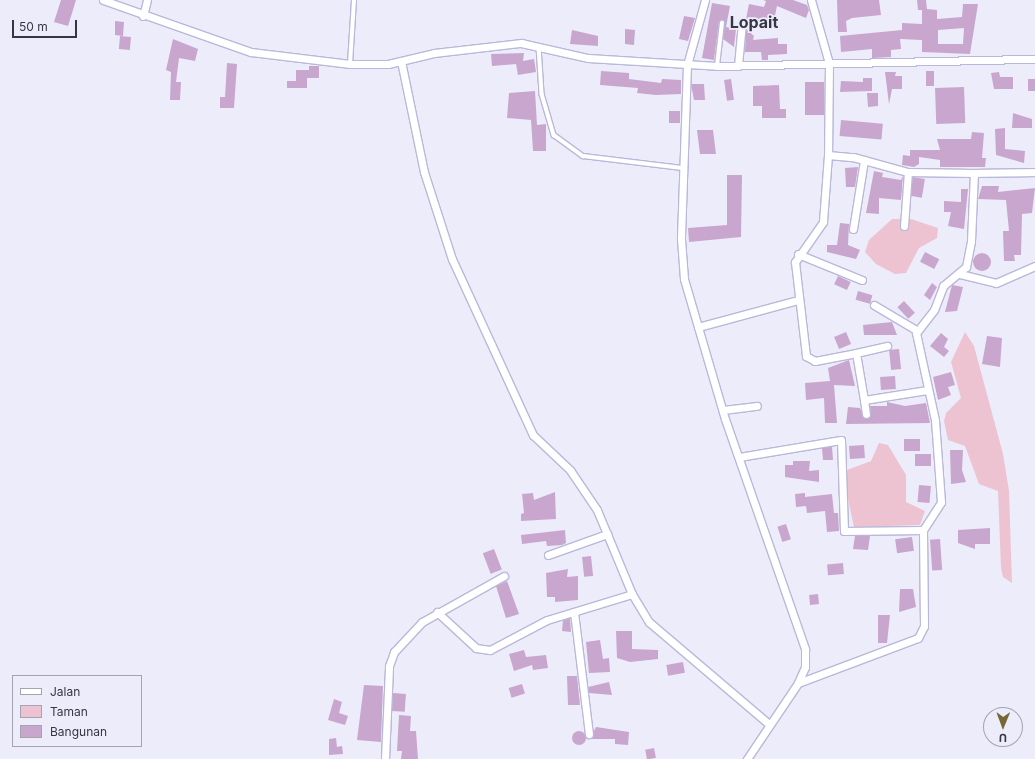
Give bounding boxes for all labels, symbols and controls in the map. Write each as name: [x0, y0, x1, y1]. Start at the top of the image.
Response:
scale bar: [14, 12, 79, 38]
district label: Lopait: [730, 12, 778, 32]
text: 50 m: [19, 19, 48, 34]
legend: [12, 675, 142, 747]
text: Jalan: [50, 684, 80, 699]
text: Taman: [50, 704, 88, 719]
north arrow: [983, 707, 1023, 747]
text: Bangunan: [50, 724, 107, 739]
text: U: [999, 731, 1007, 745]

